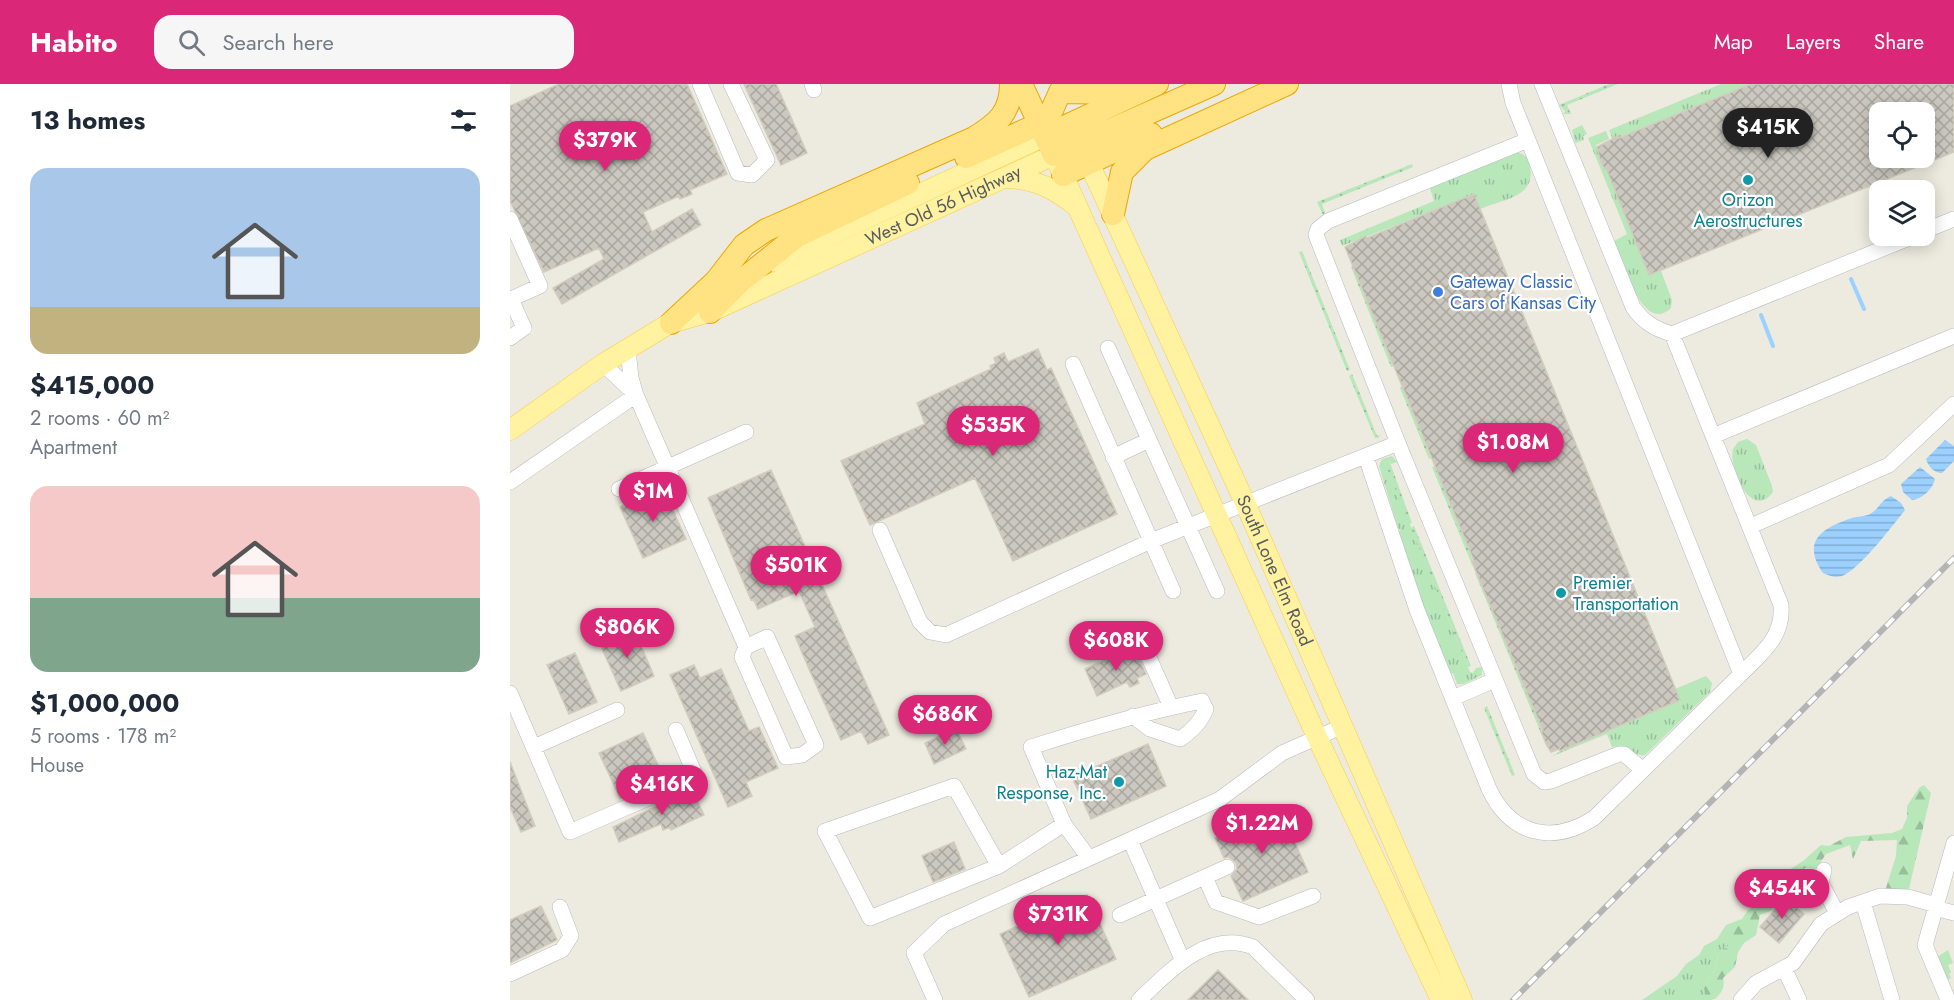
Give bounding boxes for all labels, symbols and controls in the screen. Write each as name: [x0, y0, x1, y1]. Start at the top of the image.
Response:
search box: [154, 15, 574, 69]
text: Habito: [30, 22, 118, 63]
icon: search: [175, 26, 208, 59]
text: Search here: [223, 26, 334, 58]
text: Map: [1714, 27, 1753, 57]
text: Layers: [1786, 27, 1841, 57]
text: Share: [1874, 27, 1924, 57]
text: 13 homes: [30, 101, 145, 139]
map controls: [1869, 102, 1935, 246]
button: locate: [1869, 102, 1935, 168]
icon: filters: [447, 104, 480, 137]
pin: $415K: [1726, 108, 1810, 159]
text: $415K: [1736, 113, 1800, 142]
pin: $379K: [563, 121, 647, 172]
text: $379K: [573, 126, 637, 155]
street label: West Old 56 Highway: [861, 159, 1025, 252]
marker: Orizon Aerostructures: [1741, 173, 1755, 187]
button: layers: [1869, 180, 1935, 246]
place label: Orizon Aerostructures: [1694, 187, 1802, 234]
icon: home: [201, 207, 309, 315]
place label: Gateway Classic Cars of Kansas City: [1450, 269, 1596, 316]
marker: Gateway Classic Cars of Kansas City: [1431, 285, 1445, 299]
text: $415,000: [30, 366, 154, 404]
text: 2 rooms · 60 m²: [30, 404, 169, 433]
pin: $535K: [951, 406, 1035, 457]
text: $535K: [961, 411, 1025, 440]
pin: $1.08M: [1464, 423, 1562, 474]
text: $1.08M: [1477, 428, 1549, 457]
text: Apartment: [30, 433, 117, 462]
pin: $1M: [624, 472, 682, 523]
text: $1M: [633, 477, 673, 506]
street label: South Lone Elm Road: [1230, 490, 1319, 650]
icon: home: [201, 525, 309, 633]
pin: $501K: [754, 546, 838, 597]
text: $501K: [765, 551, 827, 580]
place label: Premier Transportation: [1573, 570, 1679, 617]
marker: Premier Transportation: [1554, 586, 1568, 600]
pin: $806K: [585, 608, 669, 659]
text: $806K: [594, 613, 660, 642]
pin: $608K: [1074, 621, 1158, 672]
text: $608K: [1083, 626, 1149, 655]
text: $1,000,000: [30, 684, 180, 722]
pin: $686K: [903, 695, 987, 746]
text: $686K: [912, 700, 978, 729]
text: 5 rooms · 178 m²: [30, 722, 176, 751]
text: House: [30, 751, 84, 780]
place label: Haz-Mat Response, Inc.: [996, 759, 1108, 806]
pin: $416K: [620, 765, 704, 816]
text: $416K: [630, 770, 694, 799]
marker: Haz-Mat Response, Inc.: [1112, 775, 1126, 789]
pin: $1.22M: [1213, 804, 1311, 855]
text: $1.22M: [1225, 809, 1299, 838]
pin: $454K: [1740, 869, 1824, 920]
text: $454K: [1748, 874, 1816, 903]
pin: $731K: [1016, 895, 1100, 946]
text: $731K: [1027, 900, 1089, 929]

